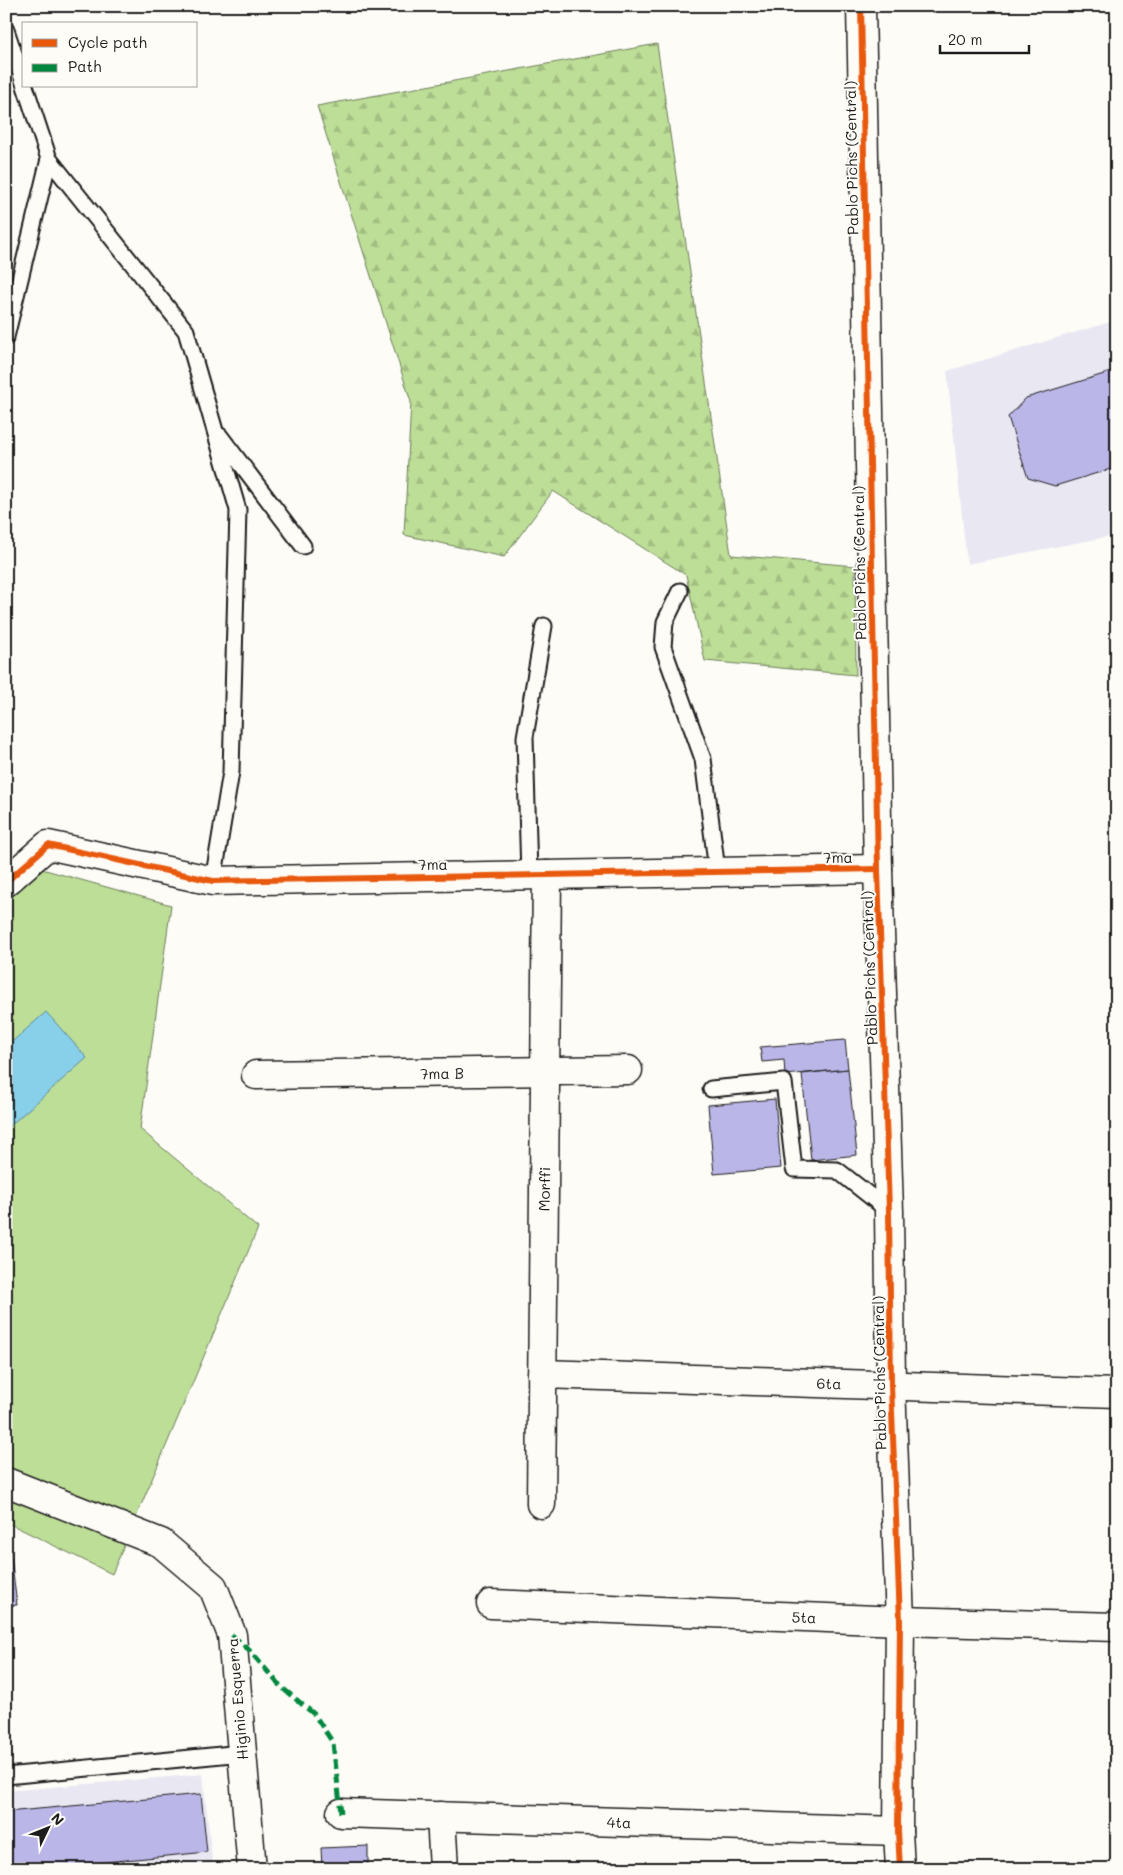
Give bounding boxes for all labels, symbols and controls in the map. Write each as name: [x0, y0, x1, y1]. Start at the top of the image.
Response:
legend: [22, 22, 198, 88]
scale bar: [940, 22, 1029, 54]
text: 20 m: [948, 29, 982, 49]
text: Cycle path: [68, 32, 147, 52]
text: Path: [68, 56, 102, 76]
street label: Pablo Pichs (Central): [840, 81, 862, 235]
street label: Pablo Pichs (Central): [848, 486, 870, 640]
street label: 7ma: [823, 847, 853, 867]
street label: 7ma: [418, 854, 448, 874]
street label: Pablo Pichs (Central): [856, 890, 882, 1046]
street label: 7ma B: [420, 1063, 464, 1083]
street label: Morffi: [534, 1167, 554, 1211]
street label: Pablo Pichs (Central): [868, 1296, 890, 1450]
street label: 6ta: [816, 1373, 842, 1393]
street label: 5ta: [791, 1607, 817, 1627]
street label: Higinio Esquerra: [222, 1637, 252, 1761]
north arrow: [22, 1802, 72, 1852]
text: N: [47, 1808, 68, 1829]
street label: 4ta: [606, 1812, 632, 1832]

